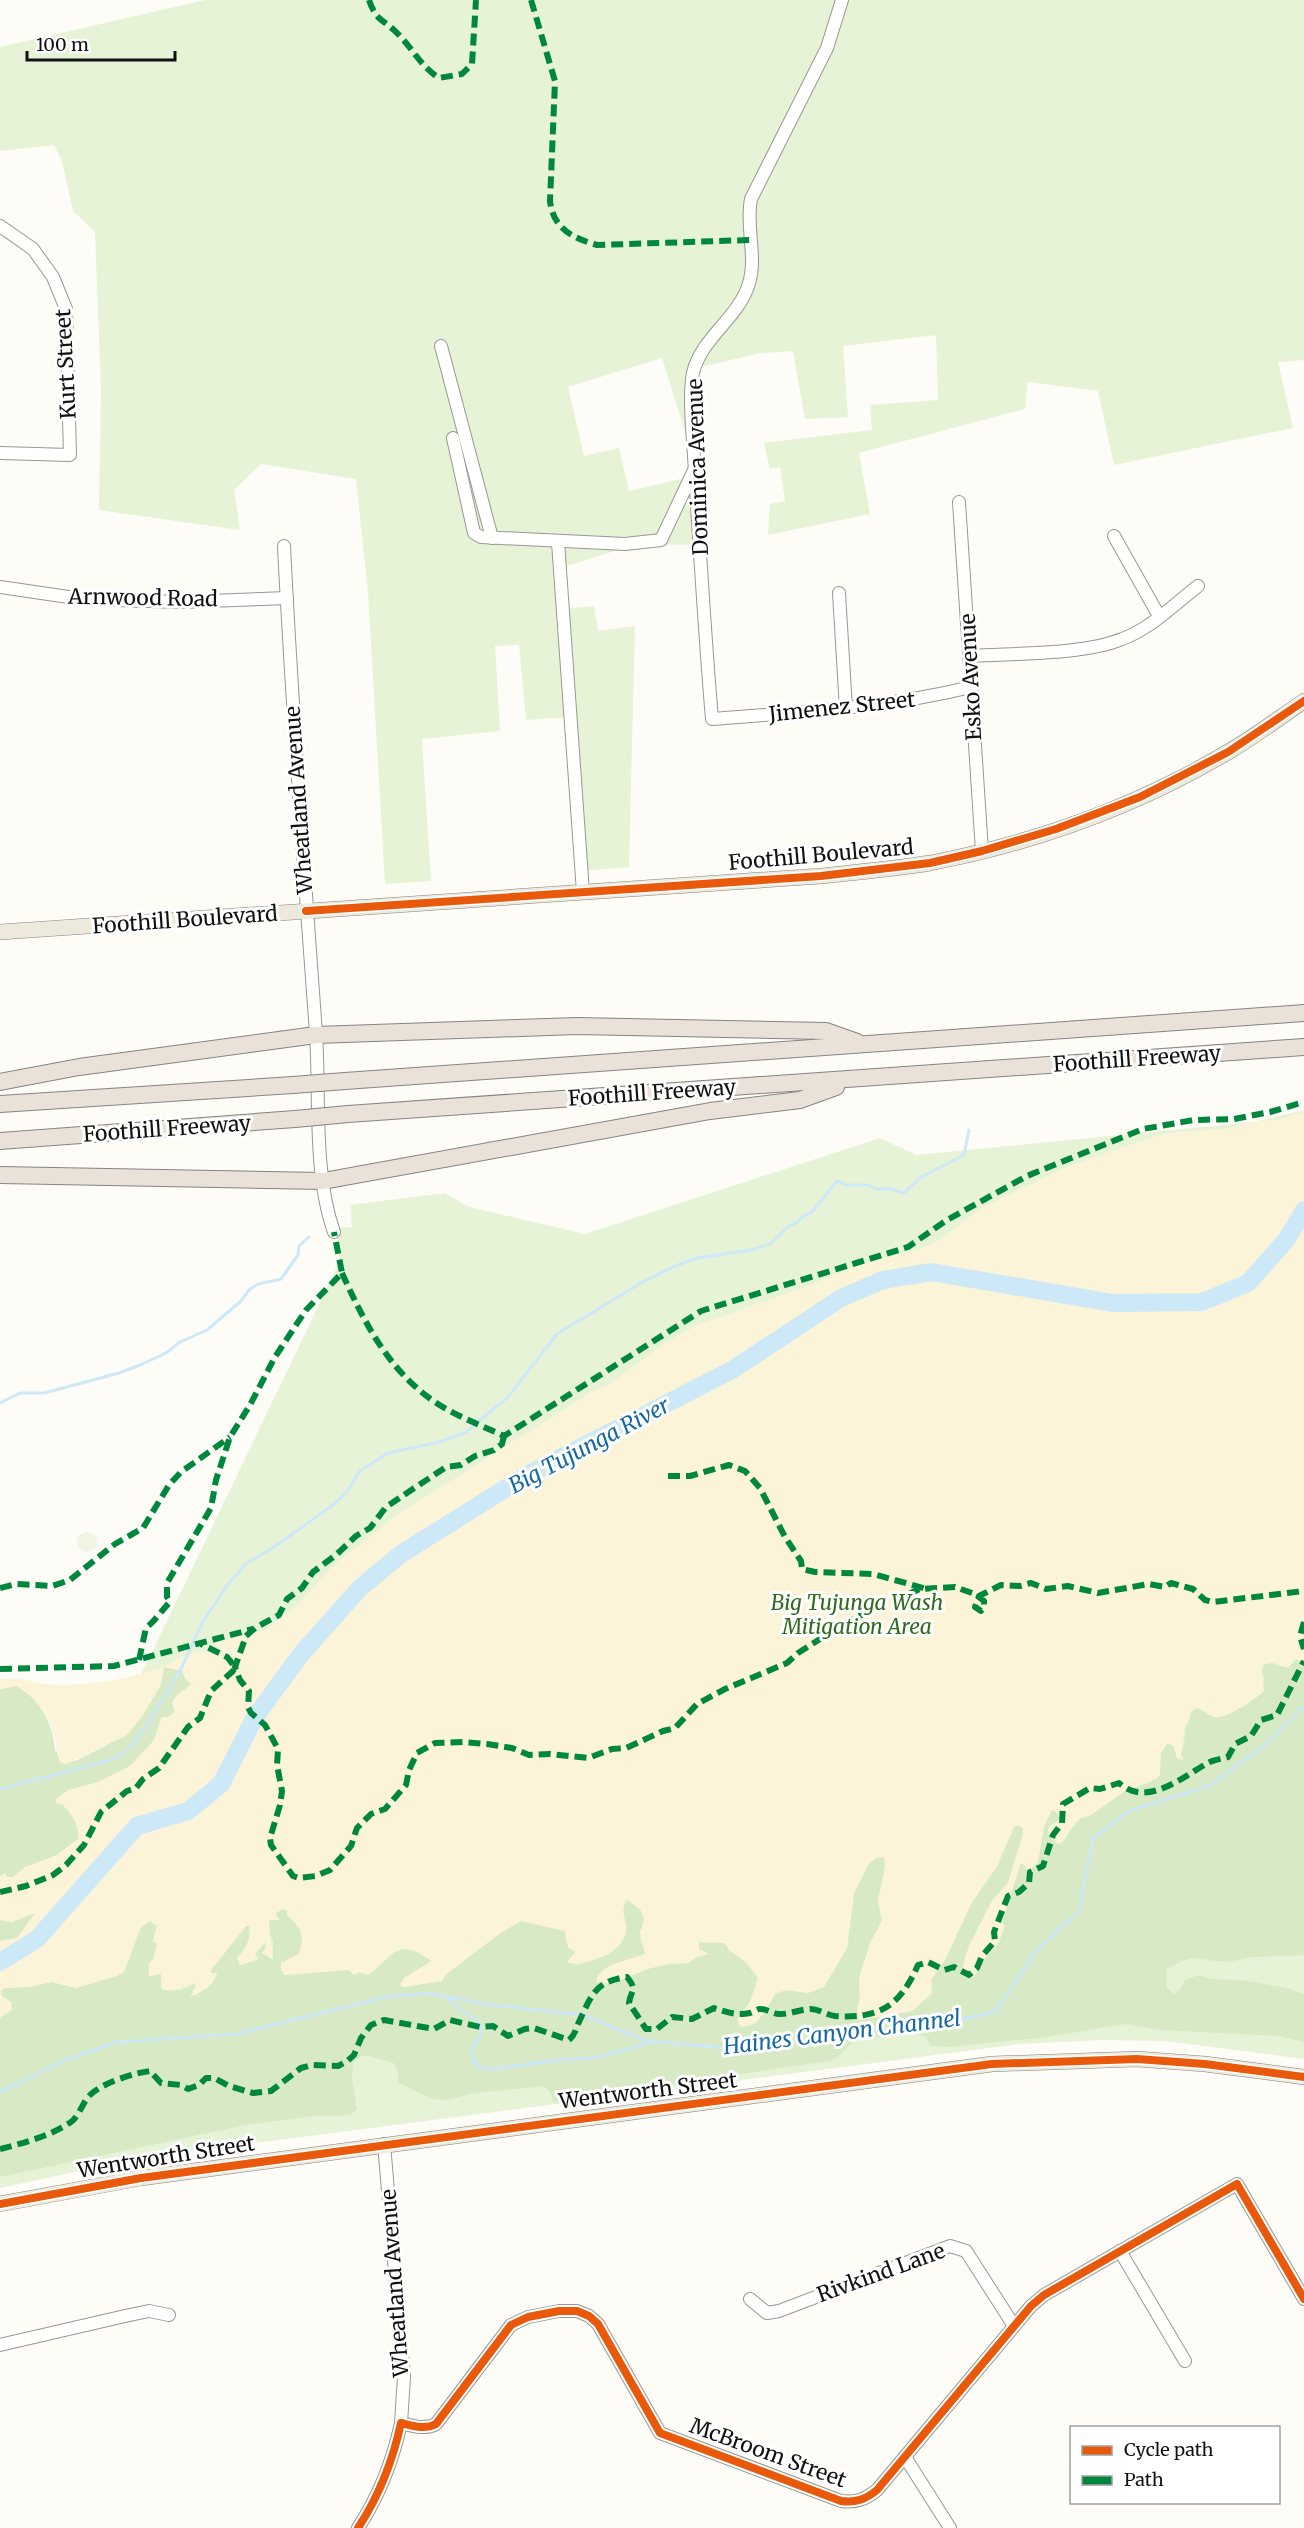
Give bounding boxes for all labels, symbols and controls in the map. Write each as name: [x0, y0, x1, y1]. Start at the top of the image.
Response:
scale bar: [27, 24, 176, 62]
text: 100 m: [36, 33, 89, 56]
street label: Kurt Street: [49, 308, 82, 420]
street label: Dominica Avenue: [681, 378, 714, 556]
street label: Arnwood Road: [67, 583, 218, 612]
street label: Esko Avenue: [954, 613, 987, 741]
street label: Jimenez Street: [766, 685, 917, 728]
street label: Wheatland Avenue: [278, 705, 319, 896]
street label: Foothill Boulevard: [727, 833, 915, 876]
street label: Foothill Boulevard: [91, 900, 279, 939]
street label: Foothill Freeway: [1052, 1039, 1223, 1078]
street label: Foothill Freeway: [567, 1073, 738, 1112]
street label: Foothill Freeway: [82, 1109, 253, 1148]
water label: Big Tujunga River: [504, 1390, 675, 1499]
park label: Big Tujunga Wash Mitigation Area: [771, 1589, 943, 1640]
water label: Haines Canyon Channel: [721, 2004, 962, 2061]
street label: Wentworth Street: [556, 2066, 739, 2115]
street label: Wentworth Street: [74, 2129, 257, 2184]
street label: Wheatland Avenue: [374, 2188, 415, 2379]
street label: Rivkind Lane: [813, 2237, 949, 2308]
street label: McBroom Street: [686, 2412, 850, 2493]
legend: [1070, 2426, 1280, 2504]
text: Cycle path: [1124, 2438, 1214, 2461]
text: Path: [1124, 2468, 1164, 2491]

